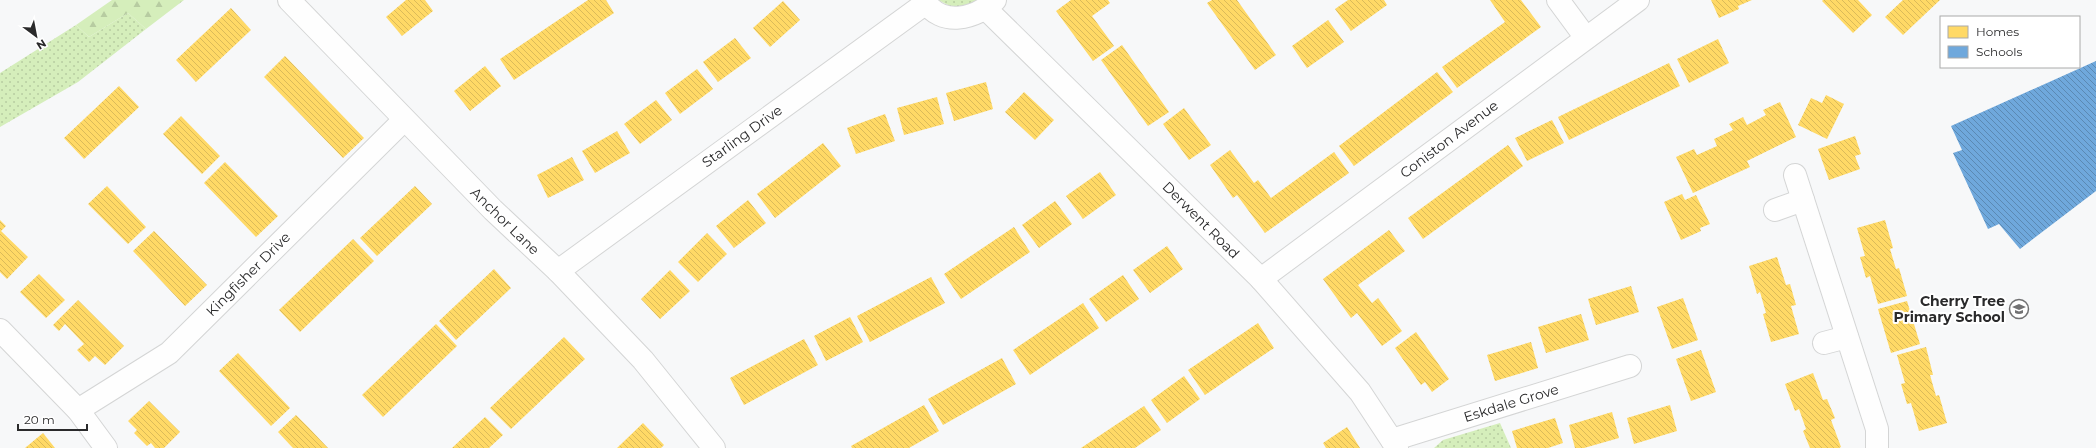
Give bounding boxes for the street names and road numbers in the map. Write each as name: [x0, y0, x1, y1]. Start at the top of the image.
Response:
street label: Coniston Avenue: [1396, 96, 1502, 182]
street label: Starling Drive: [698, 101, 786, 171]
street label: Derwent Road: [1159, 178, 1243, 262]
street label: Anchor Lane: [467, 184, 543, 258]
street label: Kingfisher Drive: [202, 228, 294, 320]
street label: Eskdale Grove: [1461, 380, 1561, 426]

